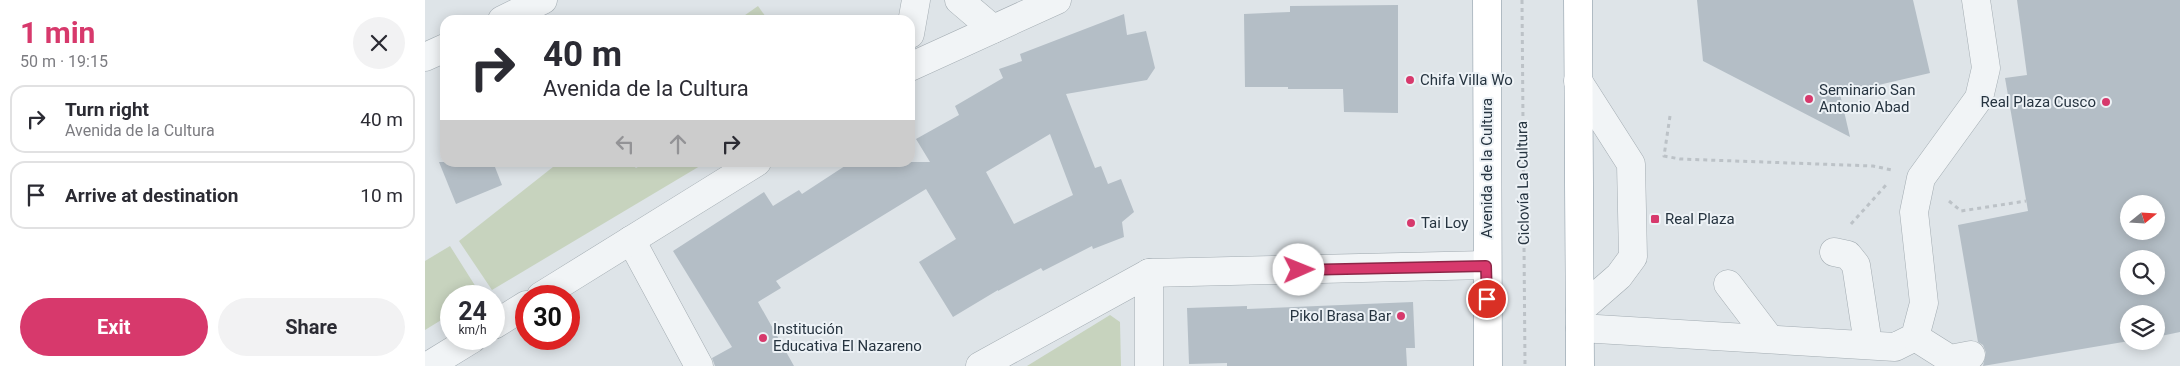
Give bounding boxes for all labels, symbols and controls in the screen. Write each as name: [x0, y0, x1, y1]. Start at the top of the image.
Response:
text: 1 min: [20, 15, 95, 50]
button: close: [353, 17, 405, 69]
text: 40 m: [543, 34, 622, 75]
icon: right: [460, 35, 525, 100]
text: 50 m · 19:15: [20, 52, 108, 71]
place label: Chifa Villa Wo: [1420, 71, 1513, 89]
marker: Chifa Villa Wo: [1404, 74, 1416, 86]
text: Avenida de la Cultura: [543, 76, 749, 101]
place label: Seminario San Antonio Abad: [1819, 81, 1915, 116]
marker: Seminario San Antonio Abad: [1803, 93, 1815, 105]
place label: Real Plaza Cusco: [1981, 93, 2096, 111]
marker: Real Plaza Cusco: [2100, 96, 2112, 108]
text: Turn right: [65, 98, 149, 121]
street label: Avenida de la Cultura: [1478, 98, 1496, 238]
icon: right: [22, 105, 50, 133]
text: 40 m: [360, 108, 403, 131]
text: Avenida de la Cultura: [65, 121, 215, 140]
street label: Ciclovía La Cultura: [1513, 121, 1533, 245]
icon: left: [611, 130, 639, 158]
icon: ahead: [664, 130, 692, 158]
icon: right: [717, 130, 745, 158]
icon: arrive: [22, 181, 50, 209]
text: Arrive at destination: [65, 184, 238, 207]
text: 10 m: [360, 184, 403, 207]
north arrow: [2120, 195, 2165, 240]
map controls: [2120, 195, 2165, 350]
place label: Real Plaza: [1665, 210, 1735, 228]
marker: Real Plaza: [1649, 213, 1661, 225]
place label: Tai Loy: [1421, 214, 1468, 232]
marker: Tai Loy: [1405, 217, 1417, 229]
position arrow: [1272, 243, 1324, 295]
button: search: [2120, 250, 2165, 295]
pin: [1466, 278, 1508, 320]
speed limit sign: 30: [515, 285, 580, 350]
icon: arrive: [1473, 285, 1501, 313]
text: 24: [458, 297, 487, 326]
button: Exit: [20, 298, 208, 356]
button: Share: [218, 298, 405, 356]
button: layers: [2120, 305, 2165, 350]
place label: Pikol Brasa Bar: [1290, 307, 1391, 325]
marker: Pikol Brasa Bar: [1395, 310, 1407, 322]
place label: Institución Educativa El Nazareno: [773, 320, 922, 355]
text: km/h: [458, 323, 487, 337]
marker: Institución Educativa El Nazareno: [757, 332, 769, 344]

